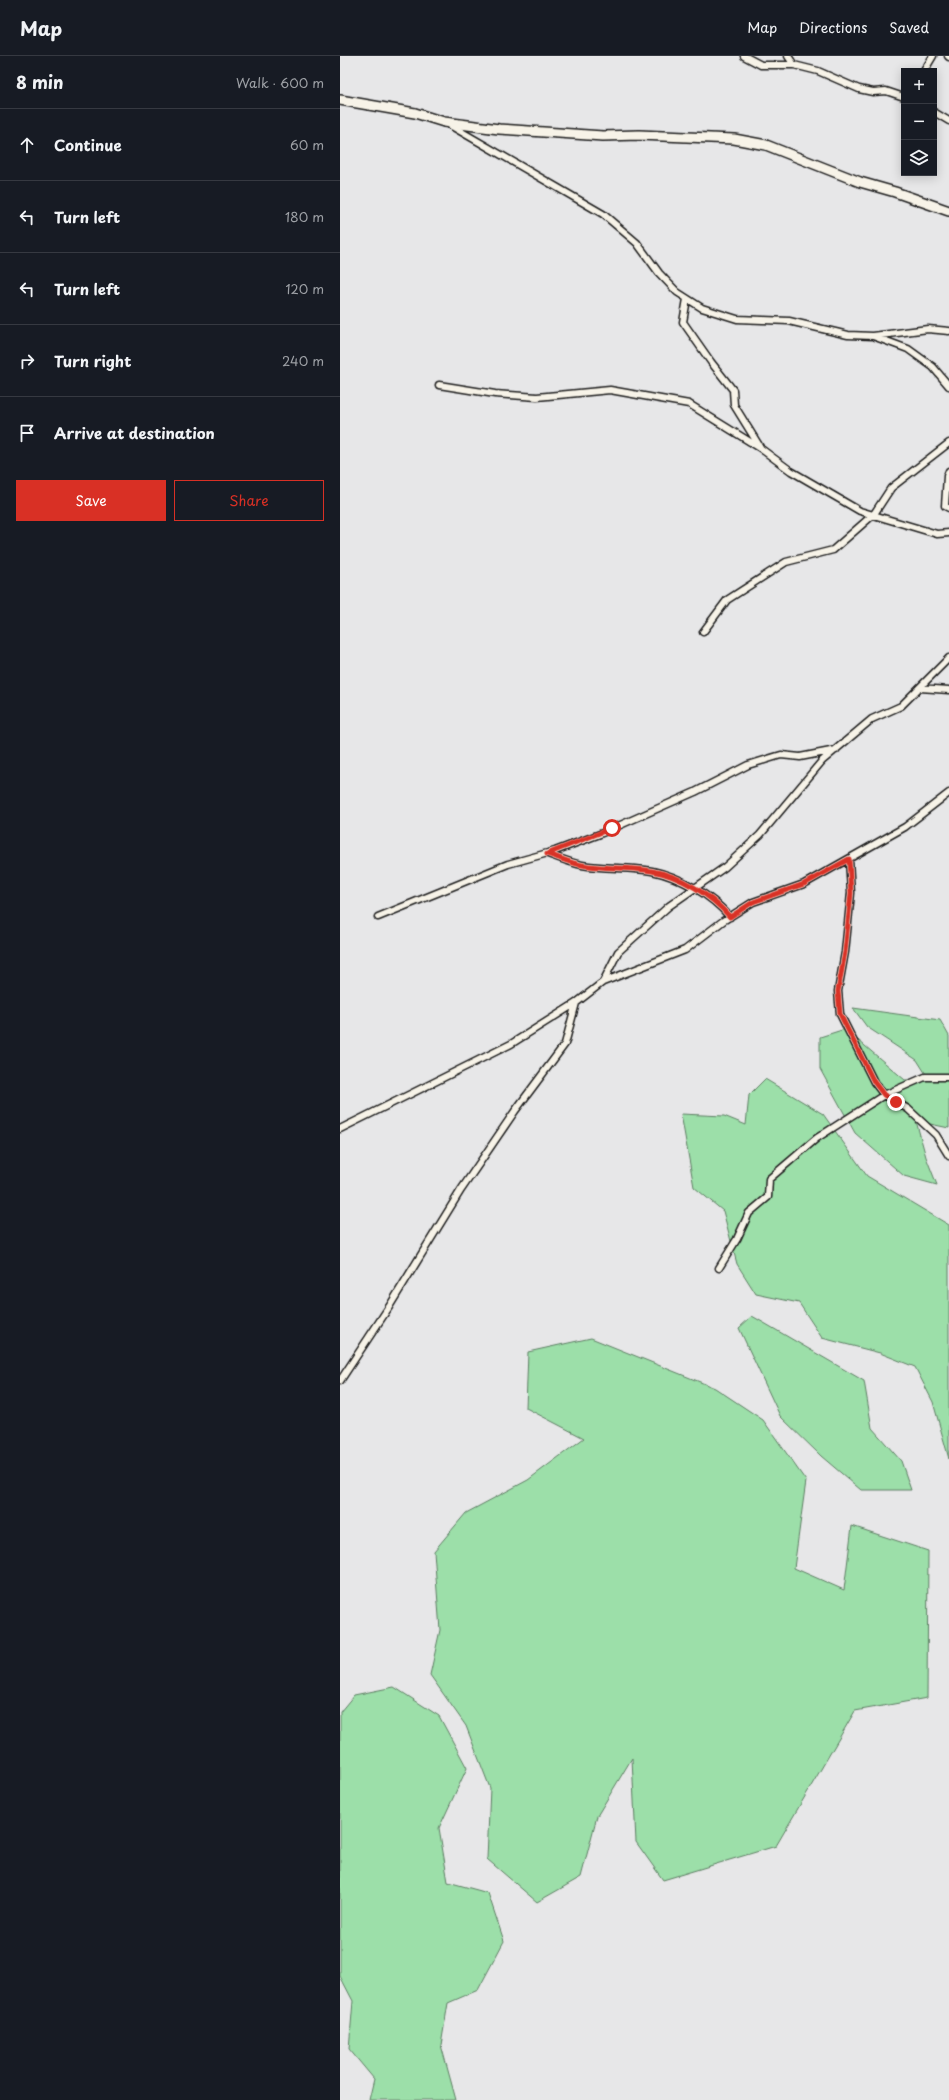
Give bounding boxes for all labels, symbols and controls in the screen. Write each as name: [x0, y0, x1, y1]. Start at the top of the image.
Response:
text: Map: [20, 14, 62, 42]
text: Map: [747, 17, 777, 38]
text: Directions: [799, 17, 867, 38]
text: Saved: [889, 17, 929, 38]
map controls: [901, 68, 937, 176]
button: +: [901, 68, 937, 104]
text: 8 min: [16, 69, 64, 95]
text: Walk · 600 m: [236, 73, 324, 92]
button: −: [901, 104, 937, 140]
text: Continue: [54, 133, 122, 156]
icon: ahead: [16, 134, 38, 156]
text: 60 m: [290, 135, 324, 154]
button: layers: [901, 140, 937, 176]
text: Turn left: [54, 205, 120, 228]
icon: left: [16, 206, 38, 228]
text: 180 m: [285, 207, 324, 226]
text: Turn left: [54, 277, 120, 300]
icon: left: [16, 278, 38, 300]
text: 120 m: [285, 279, 324, 298]
text: Turn right: [54, 349, 131, 372]
icon: right: [16, 350, 38, 372]
text: 240 m: [282, 351, 324, 370]
text: Arrive at destination: [54, 421, 215, 444]
icon: arrive: [16, 422, 38, 444]
button: Save: [16, 480, 166, 521]
button: Share: [174, 480, 324, 521]
route start: [603, 819, 621, 837]
route end: [887, 1093, 905, 1111]

